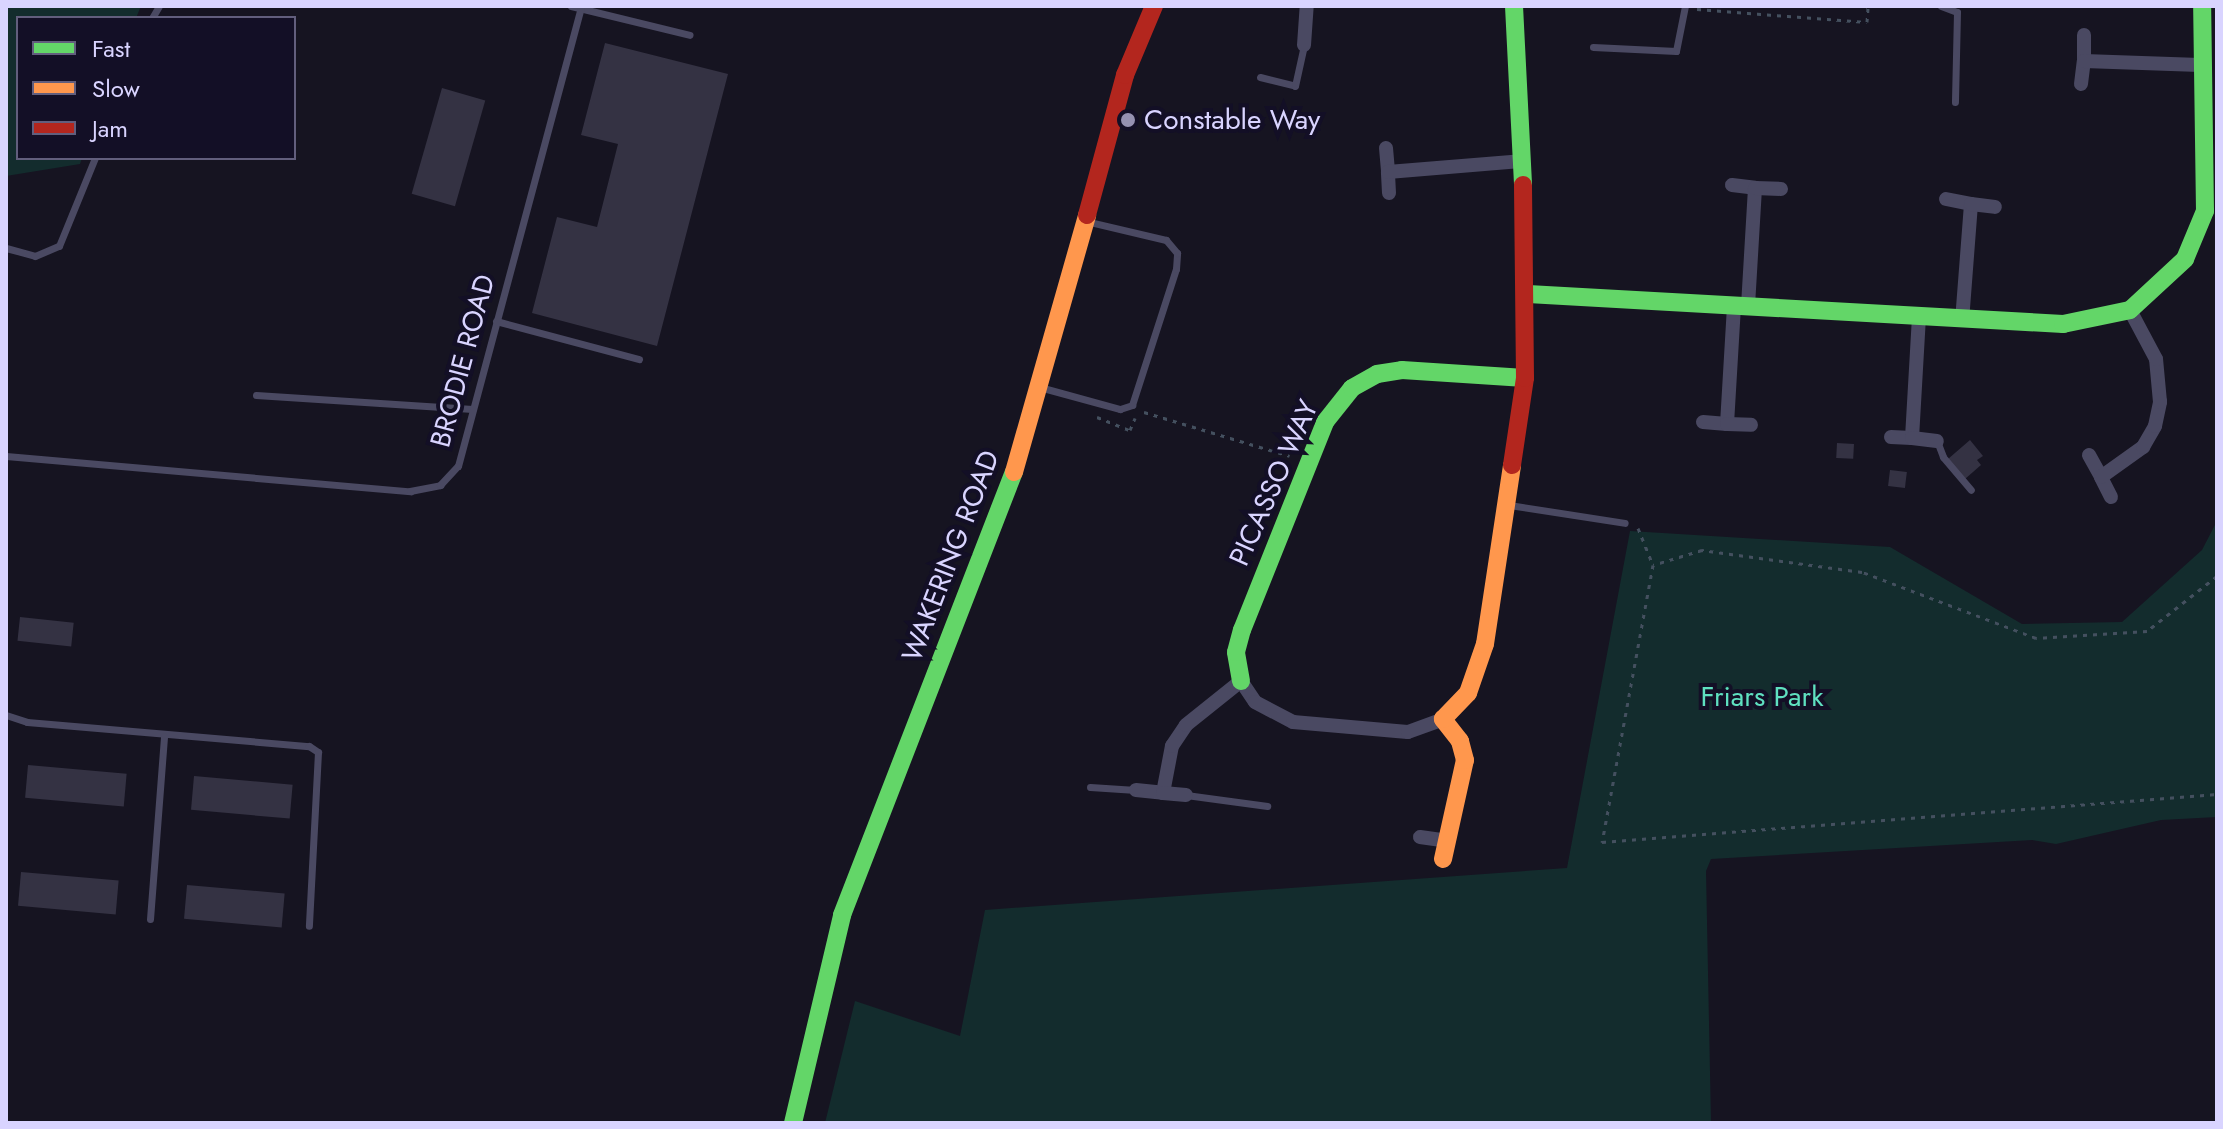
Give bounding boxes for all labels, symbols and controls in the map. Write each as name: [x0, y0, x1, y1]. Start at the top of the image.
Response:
legend: [16, 16, 296, 160]
text: Fast: [92, 31, 130, 66]
text: Slow: [92, 71, 140, 106]
place label: Constable Way: [1144, 103, 1320, 137]
text: Jam: [92, 111, 128, 146]
marker: Constable Way: [1119, 111, 1137, 129]
street label: BRODIE ROAD: [424, 271, 502, 451]
street label: PICASSO WAY: [1222, 395, 1326, 571]
street label: WAKERING ROAD: [895, 446, 1007, 666]
park label: Friars Park: [1701, 680, 1823, 714]

